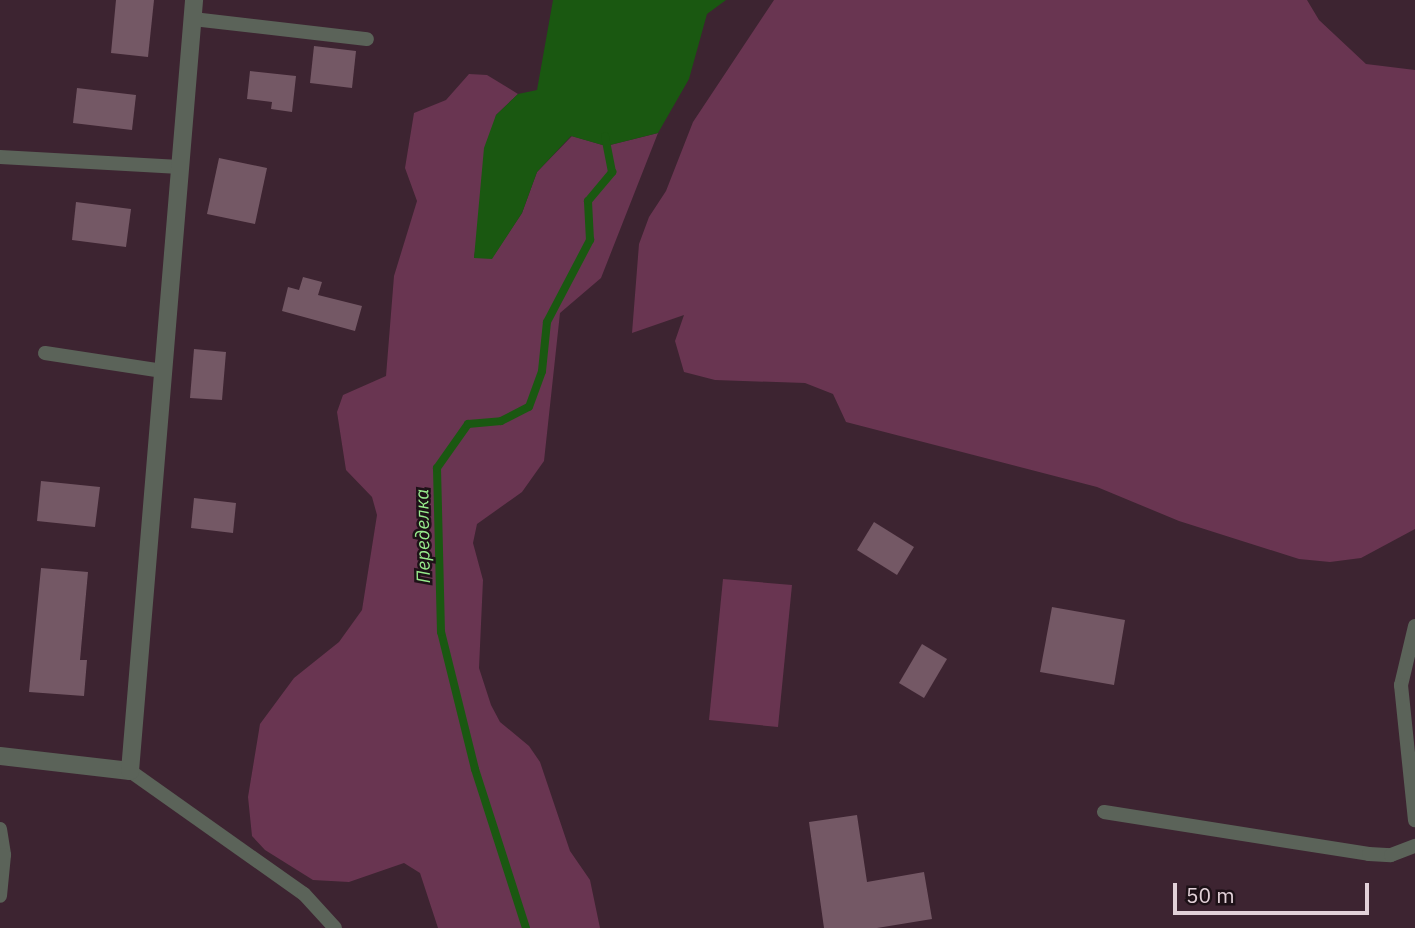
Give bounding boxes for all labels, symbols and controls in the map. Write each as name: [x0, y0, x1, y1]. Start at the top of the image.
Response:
water label: Переделка: [411, 489, 435, 583]
scale bar: [1177, 869, 1373, 913]
text: 50 m: [1186, 881, 1235, 909]

